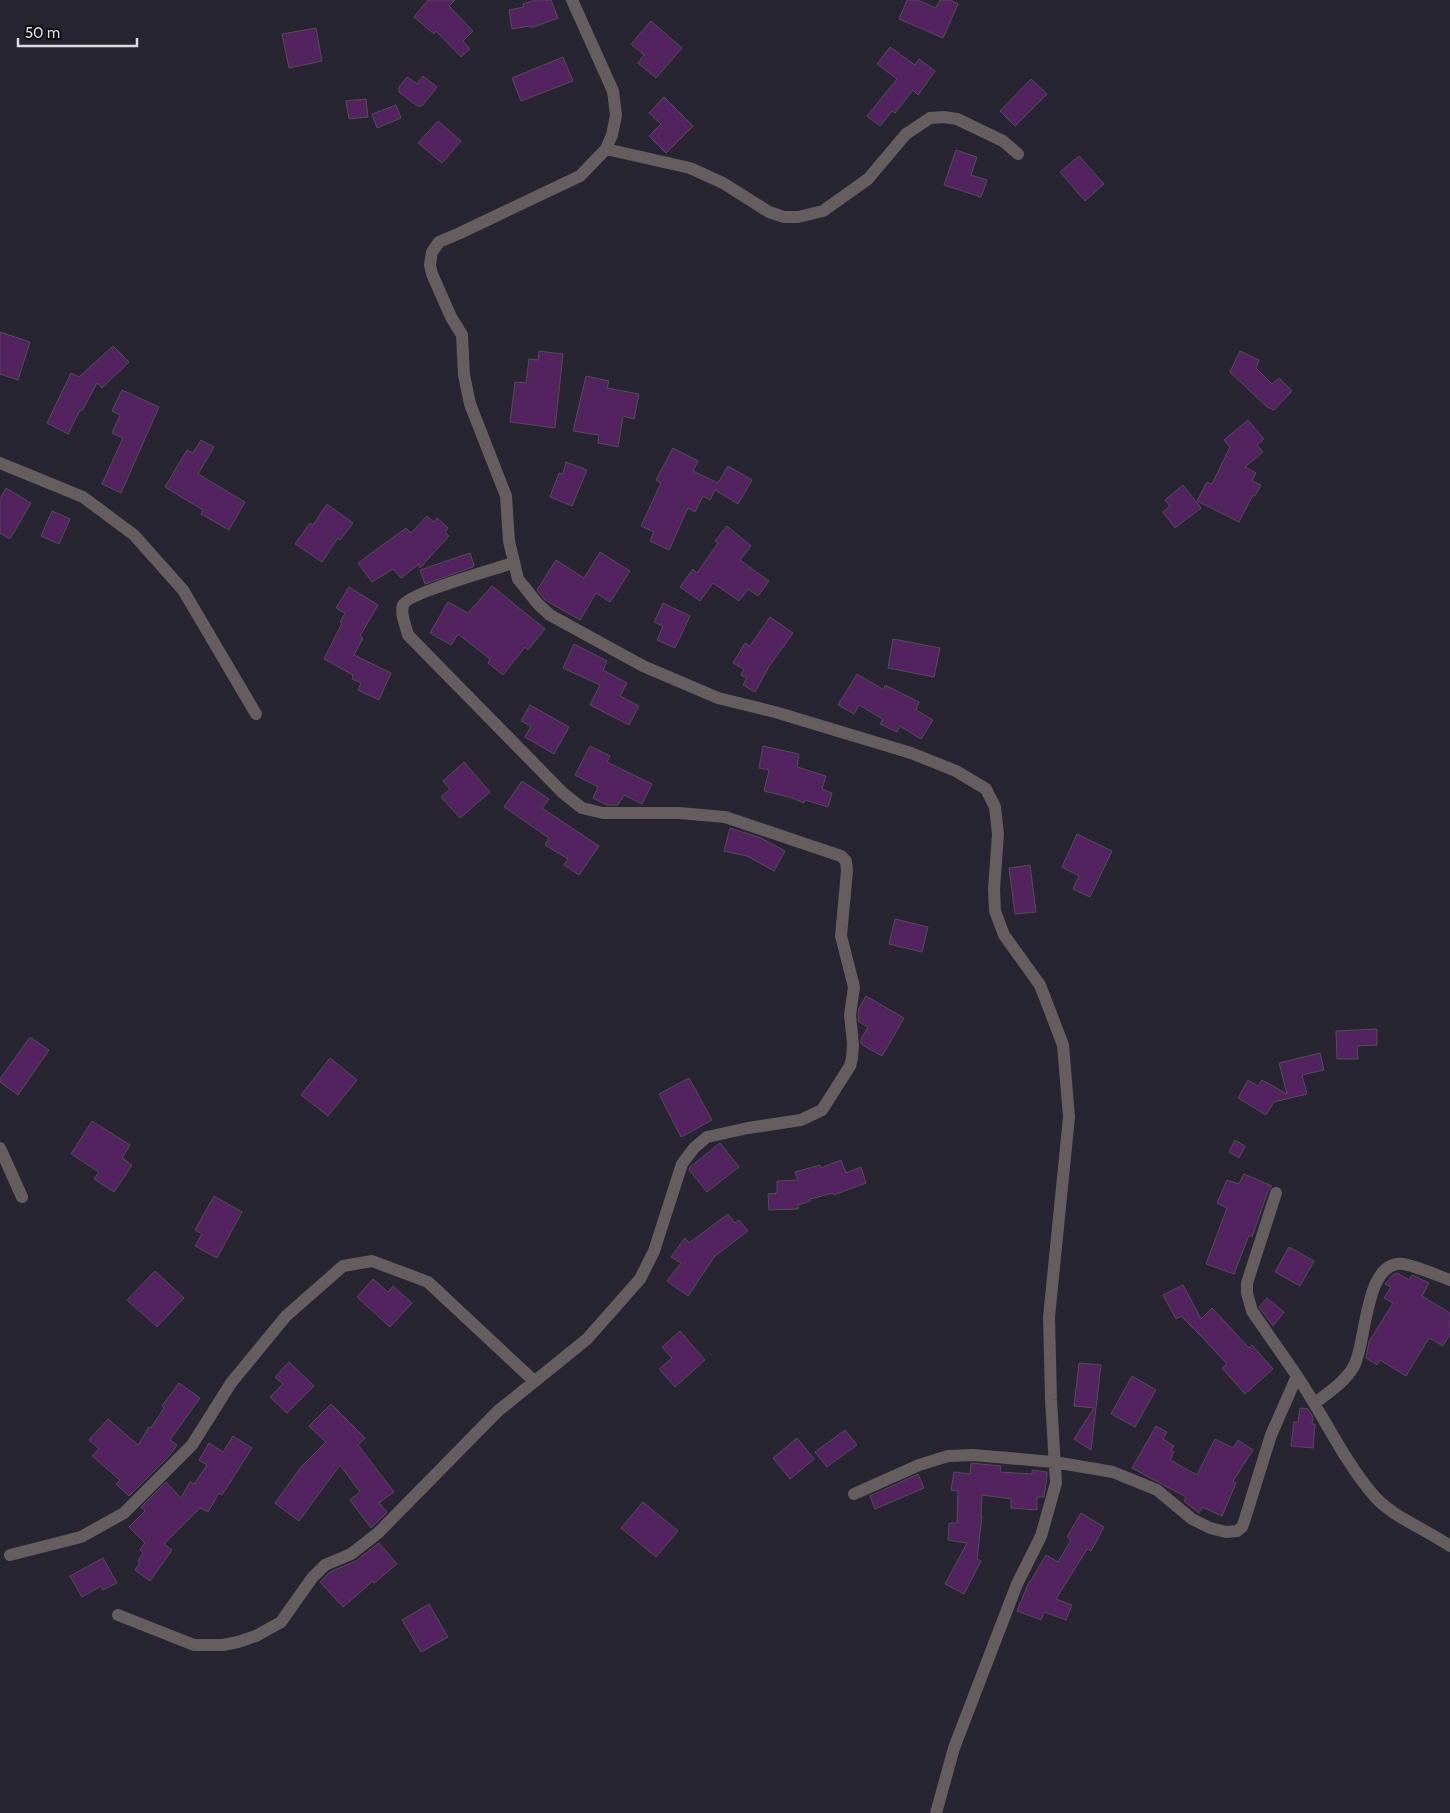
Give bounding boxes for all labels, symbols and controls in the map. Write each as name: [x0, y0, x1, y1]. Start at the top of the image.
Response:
scale bar: [18, 15, 136, 47]
text: 50 m: [25, 24, 60, 42]

